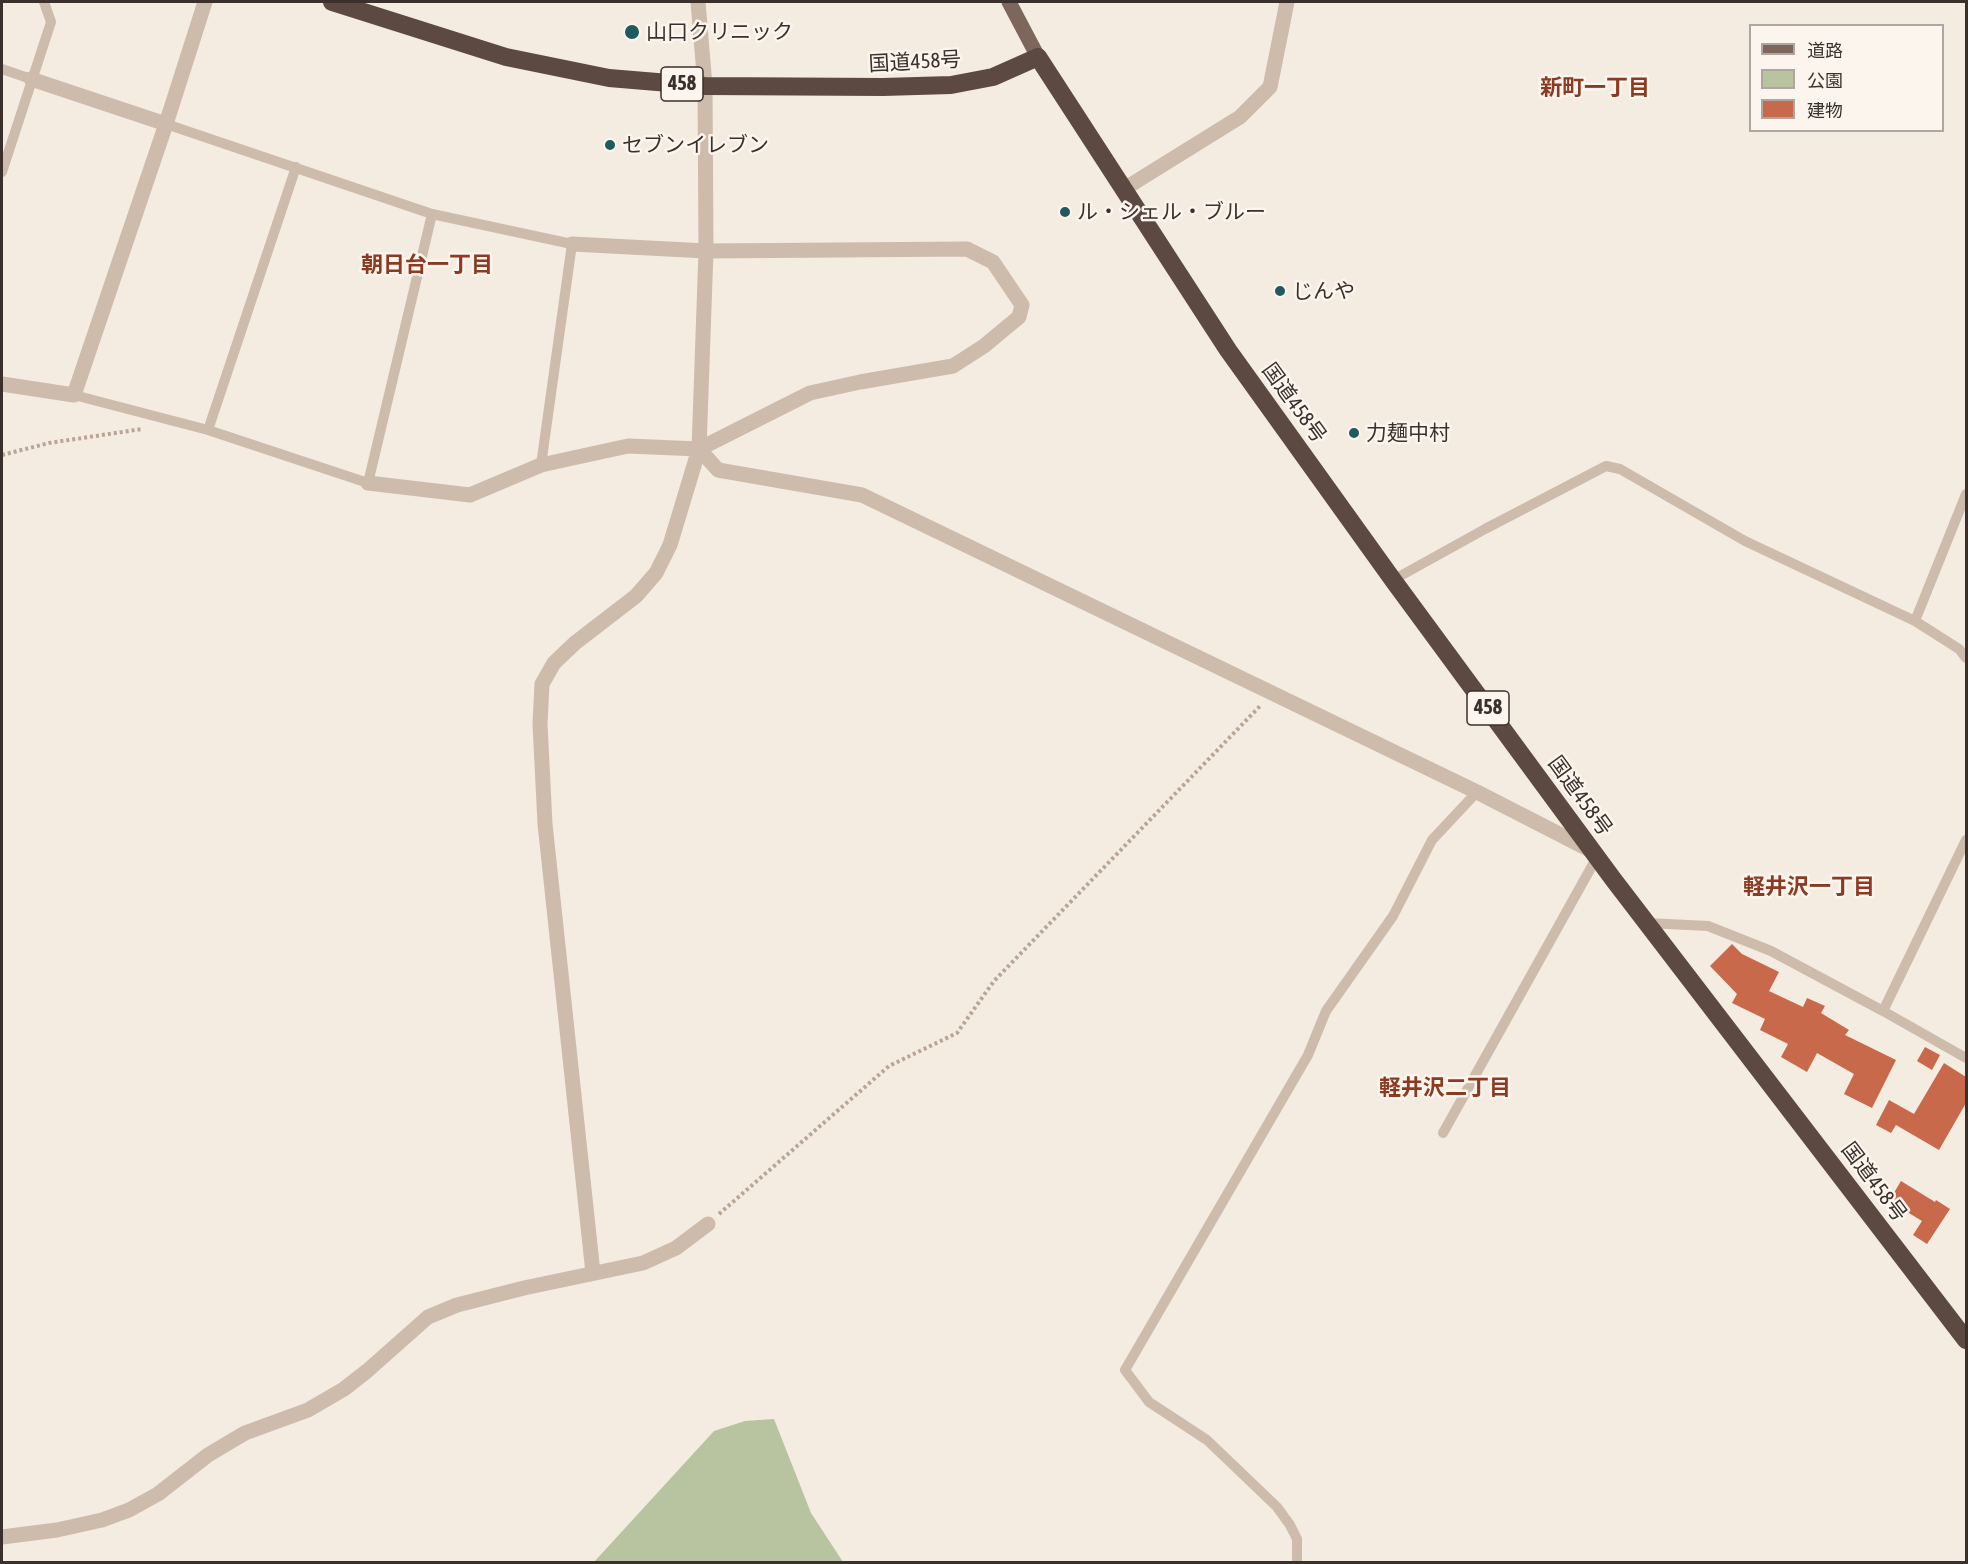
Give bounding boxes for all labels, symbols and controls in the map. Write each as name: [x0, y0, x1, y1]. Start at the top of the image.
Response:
place label: 山口クリニック: [646, 19, 793, 45]
marker: 山口クリニック: [623, 23, 641, 41]
legend: [1749, 24, 1944, 132]
text: 道路: [1807, 40, 1843, 61]
street label: 国道458号: [868, 47, 962, 77]
road number: 458: [661, 67, 703, 101]
text: 公園: [1807, 70, 1843, 91]
district label: 新町一丁目: [1540, 75, 1650, 101]
text: 建物: [1807, 100, 1843, 121]
place label: セブンイレブン: [622, 132, 769, 158]
marker: セブンイレブン: [603, 138, 617, 152]
place label: ル・シェル・ブルー: [1077, 199, 1266, 225]
marker: ル・シェル・ブルー: [1058, 205, 1072, 219]
district label: 朝日台一丁目: [361, 252, 493, 278]
place label: じんや: [1292, 278, 1355, 304]
marker: じんや: [1273, 284, 1287, 298]
street label: 国道458号: [1257, 358, 1331, 448]
place label: 力麺中村: [1366, 420, 1450, 446]
marker: 力麺中村: [1347, 426, 1361, 440]
road number: 458: [1467, 691, 1509, 725]
street label: 国道458号: [1543, 751, 1617, 841]
district label: 軽井沢一丁目: [1743, 874, 1875, 900]
district label: 軽井沢二丁目: [1379, 1075, 1511, 1101]
street label: 国道458号: [1836, 1137, 1912, 1227]

